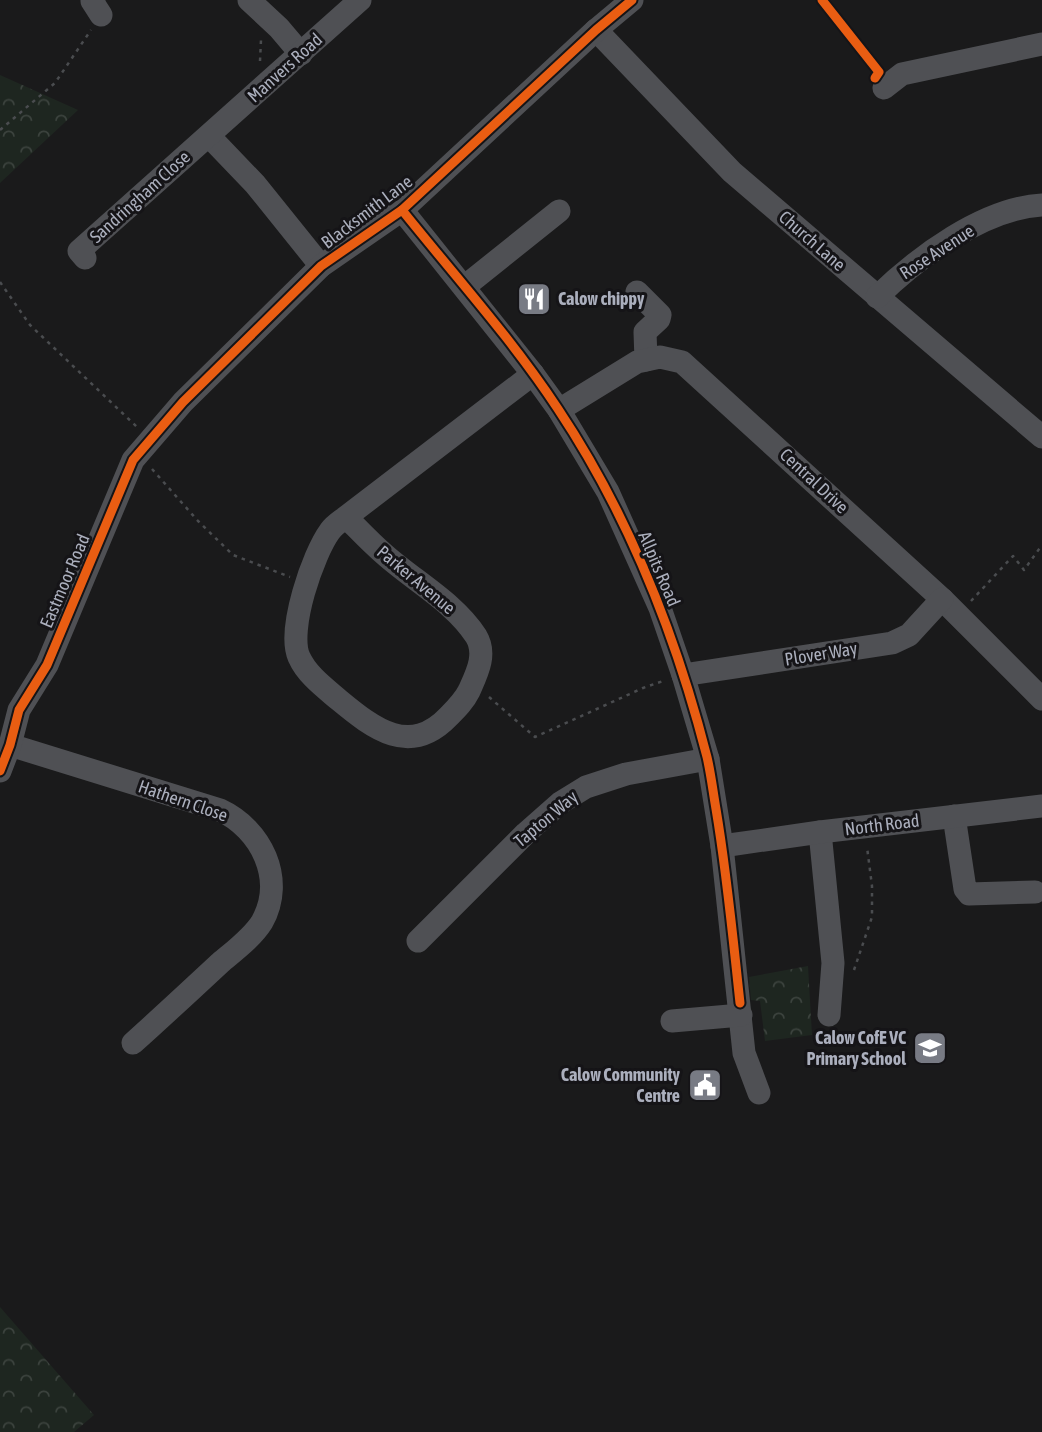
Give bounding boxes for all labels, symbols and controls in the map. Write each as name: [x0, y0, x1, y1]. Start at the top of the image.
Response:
street label: Manvers Road: [243, 29, 326, 107]
street label: Sandringham Close: [85, 146, 194, 247]
street label: Blacksmith Lane: [317, 171, 416, 253]
street label: Church Lane: [775, 206, 850, 275]
street label: Rose Avenue: [896, 220, 978, 283]
restaurant icon: Calow chippy: [515, 280, 553, 318]
place label: Calow chippy: [558, 288, 645, 309]
street label: Central Drive: [776, 444, 853, 518]
street label: Allpits Road: [634, 528, 685, 609]
street label: Eastmoor Road: [35, 531, 94, 631]
street label: Parker Avenue: [373, 541, 460, 618]
street label: Plover Way: [783, 637, 859, 670]
street label: Hathern Close: [136, 775, 231, 826]
street label: Tapton Way: [510, 786, 582, 851]
street label: North Road: [843, 810, 920, 839]
place label: Calow CofE VC Primary School: [807, 1027, 906, 1069]
school or university icon: Calow CofE VC Primary School: [911, 1029, 949, 1067]
place label: Calow Community Centre: [561, 1064, 681, 1106]
public building icon: Calow Community Centre: [686, 1066, 724, 1104]

